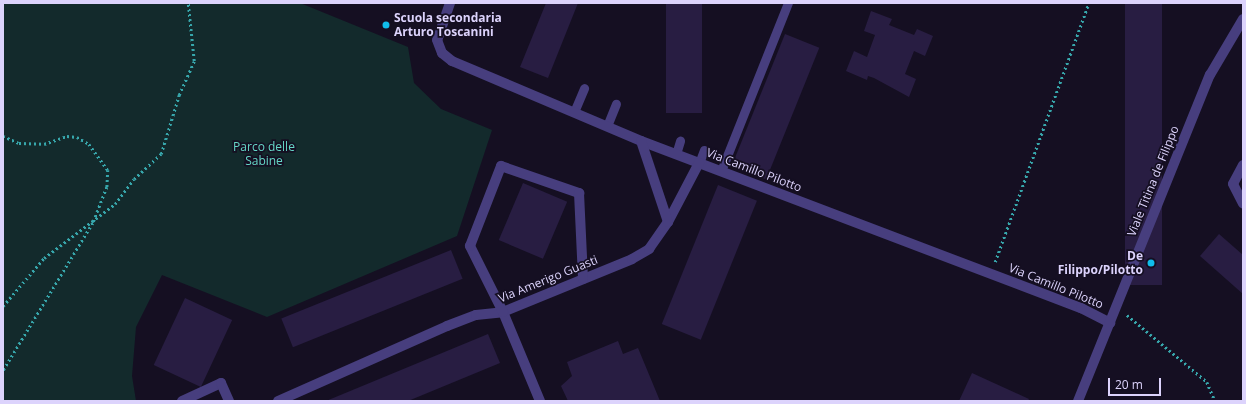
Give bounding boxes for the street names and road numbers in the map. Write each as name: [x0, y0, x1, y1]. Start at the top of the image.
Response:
street label: Viale Titina de Filippo: [1124, 124, 1182, 238]
street label: Via Camillo Pilotto: [704, 145, 804, 195]
street label: Via Amerigo Guasti: [496, 252, 600, 306]
street label: Via Camillo Pilotto: [1006, 260, 1106, 312]

